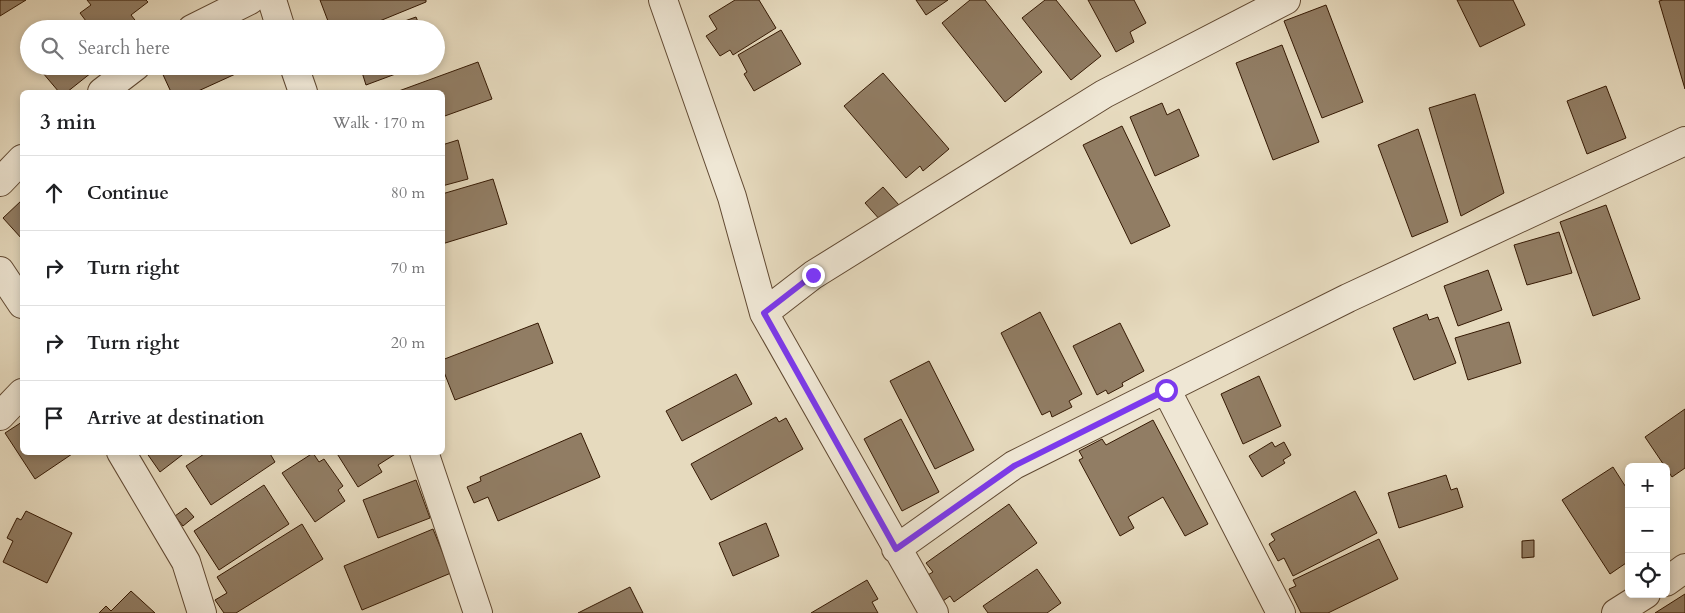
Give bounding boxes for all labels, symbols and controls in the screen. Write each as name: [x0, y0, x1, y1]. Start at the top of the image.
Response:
search box: [20, 20, 445, 75]
icon: search: [38, 34, 66, 62]
text: Search here: [78, 35, 170, 61]
text: 3 min: [40, 108, 96, 137]
text: Walk · 170 m: [333, 112, 425, 134]
icon: ahead: [40, 179, 68, 207]
text: Continue: [87, 180, 169, 206]
text: 80 m: [391, 182, 425, 204]
icon: right: [40, 254, 68, 282]
text: Turn right: [87, 255, 179, 281]
text: 70 m: [391, 257, 425, 279]
route end: [802, 264, 825, 287]
icon: right: [40, 329, 68, 357]
text: Turn right: [87, 330, 179, 356]
text: 20 m: [391, 332, 425, 354]
route start: [1155, 379, 1178, 402]
icon: arrive: [40, 404, 68, 432]
text: Arrive at destination: [87, 405, 264, 431]
map controls: [1625, 463, 1670, 598]
button: +: [1625, 463, 1670, 508]
button: −: [1625, 508, 1670, 553]
button: locate: [1625, 553, 1670, 598]

